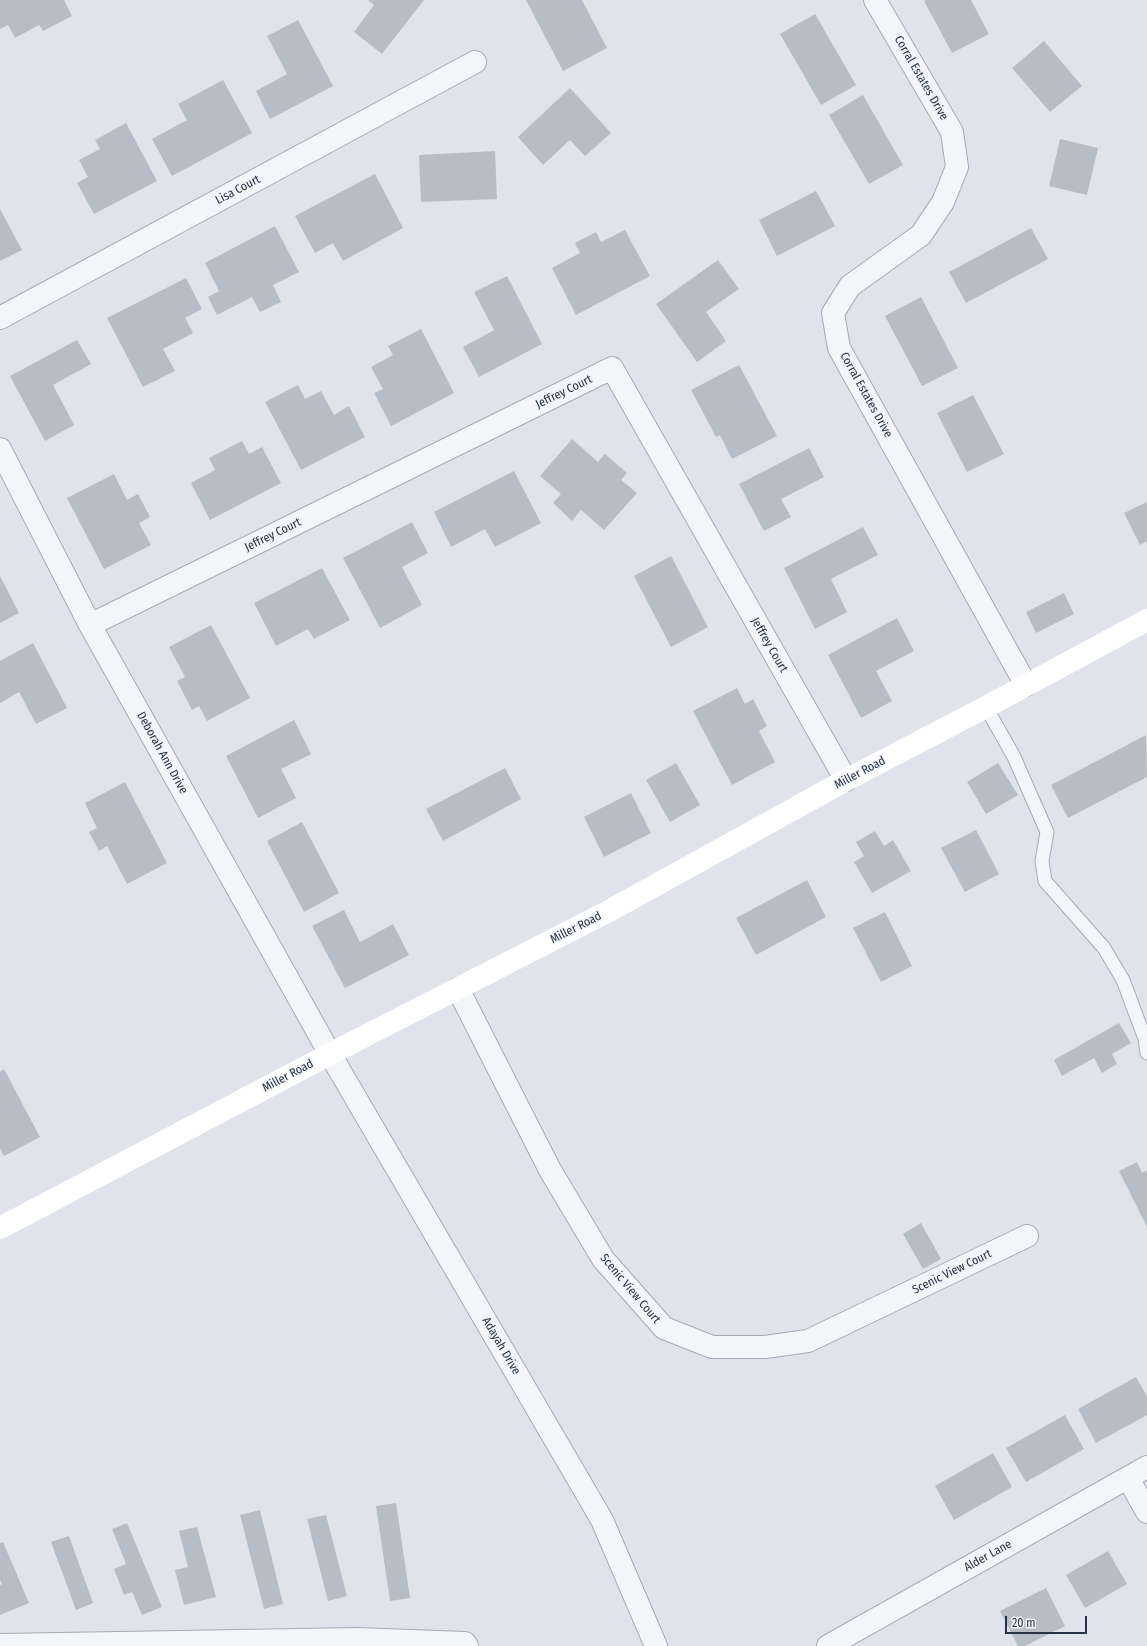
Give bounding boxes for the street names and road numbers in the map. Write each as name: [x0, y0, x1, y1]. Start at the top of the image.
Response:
street label: Corral Estates Drive: [891, 33, 951, 123]
street label: Lisa Court: [213, 172, 263, 208]
street label: Corral Estates Drive: [837, 350, 895, 440]
street label: Jeffrey Court: [533, 372, 595, 412]
street label: Jeffrey Court: [242, 515, 304, 555]
street label: Jeffrey Court: [748, 615, 790, 675]
street label: Deborah Ann Drive: [133, 709, 191, 797]
street label: Miller Road: [832, 754, 888, 792]
street label: Miller Road: [548, 909, 604, 947]
street label: Miller Road: [260, 1057, 316, 1095]
street label: Scenic View Court: [910, 1247, 994, 1297]
street label: Scenic View Court: [597, 1251, 663, 1327]
street label: Adayah Drive: [479, 1315, 523, 1377]
street label: Alder Lane: [962, 1537, 1014, 1575]

